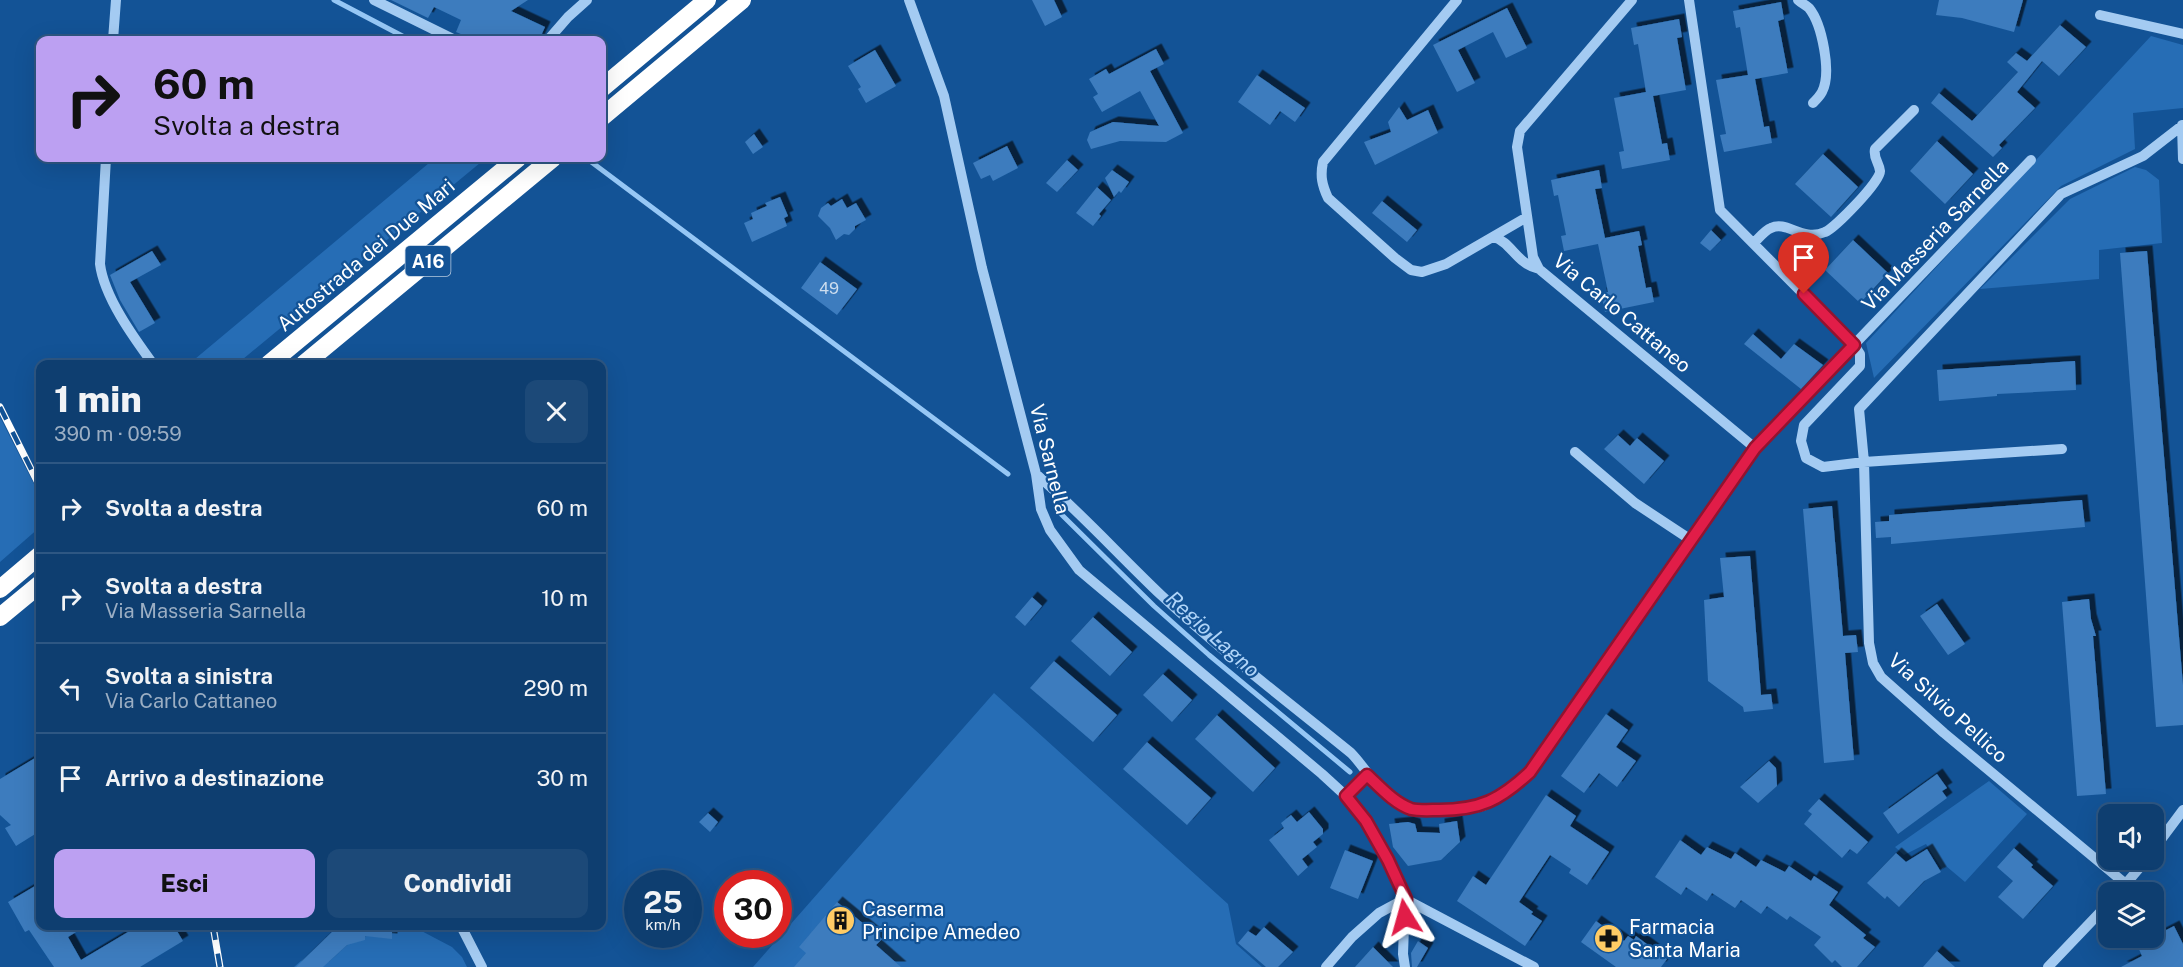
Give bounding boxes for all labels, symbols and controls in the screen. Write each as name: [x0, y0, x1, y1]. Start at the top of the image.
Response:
text: 60 m: [153, 59, 255, 108]
icon: right: [54, 60, 132, 138]
text: Svolta a destra: [153, 109, 340, 141]
street label: Via Masseria Sarnella: [1857, 154, 2013, 316]
street label: Autostrada dei Due Mari: [272, 174, 460, 336]
pin: [1778, 232, 1829, 294]
icon: arrive: [1787, 241, 1820, 274]
road number: A16: [406, 246, 450, 276]
street label: Via Carlo Cattaneo: [1548, 248, 1696, 378]
house number: 49: [819, 279, 839, 298]
text: 1 min: [54, 378, 142, 420]
button: close: [525, 380, 588, 443]
street label: Via Sarnella: [1025, 402, 1075, 516]
text: 390 m · 09:59: [54, 422, 182, 446]
icon: right: [54, 492, 87, 525]
text: Svolta a destra: [105, 495, 262, 521]
text: 60 m: [537, 495, 588, 521]
text: Svolta a destra: [105, 573, 262, 599]
icon: right: [54, 582, 87, 615]
text: 10 m: [541, 585, 588, 611]
water label: Regio Lagno: [1161, 586, 1265, 682]
text: Via Masseria Sarnella: [105, 599, 306, 623]
street label: Via Silvio Pellico: [1883, 648, 2013, 768]
text: Svolta a sinistra: [105, 663, 273, 689]
icon: left: [54, 672, 87, 705]
text: 290 m: [523, 675, 588, 701]
text: Via Carlo Cattaneo: [105, 689, 277, 713]
icon: arrive: [54, 762, 87, 795]
text: Arrivo a destinazione: [105, 765, 324, 791]
text: 30 m: [536, 765, 588, 791]
map controls: [2098, 804, 2164, 948]
button: sound: [2098, 804, 2164, 870]
button: Esci: [54, 849, 315, 918]
button: Condividi: [327, 849, 588, 918]
speed limit sign: 30: [714, 870, 792, 948]
button: layers: [2098, 882, 2164, 948]
text: 25: [643, 884, 683, 920]
position arrow: [1373, 885, 1437, 949]
place label: Caserma Principe Amedeo: [862, 897, 1020, 944]
building icon: Caserma Principe Amedeo: [825, 904, 857, 936]
place label: Farmacia Santa Maria: [1629, 915, 1741, 962]
text: km/h: [645, 916, 681, 933]
pharmacy icon: Farmacia Santa Maria: [1592, 922, 1624, 954]

